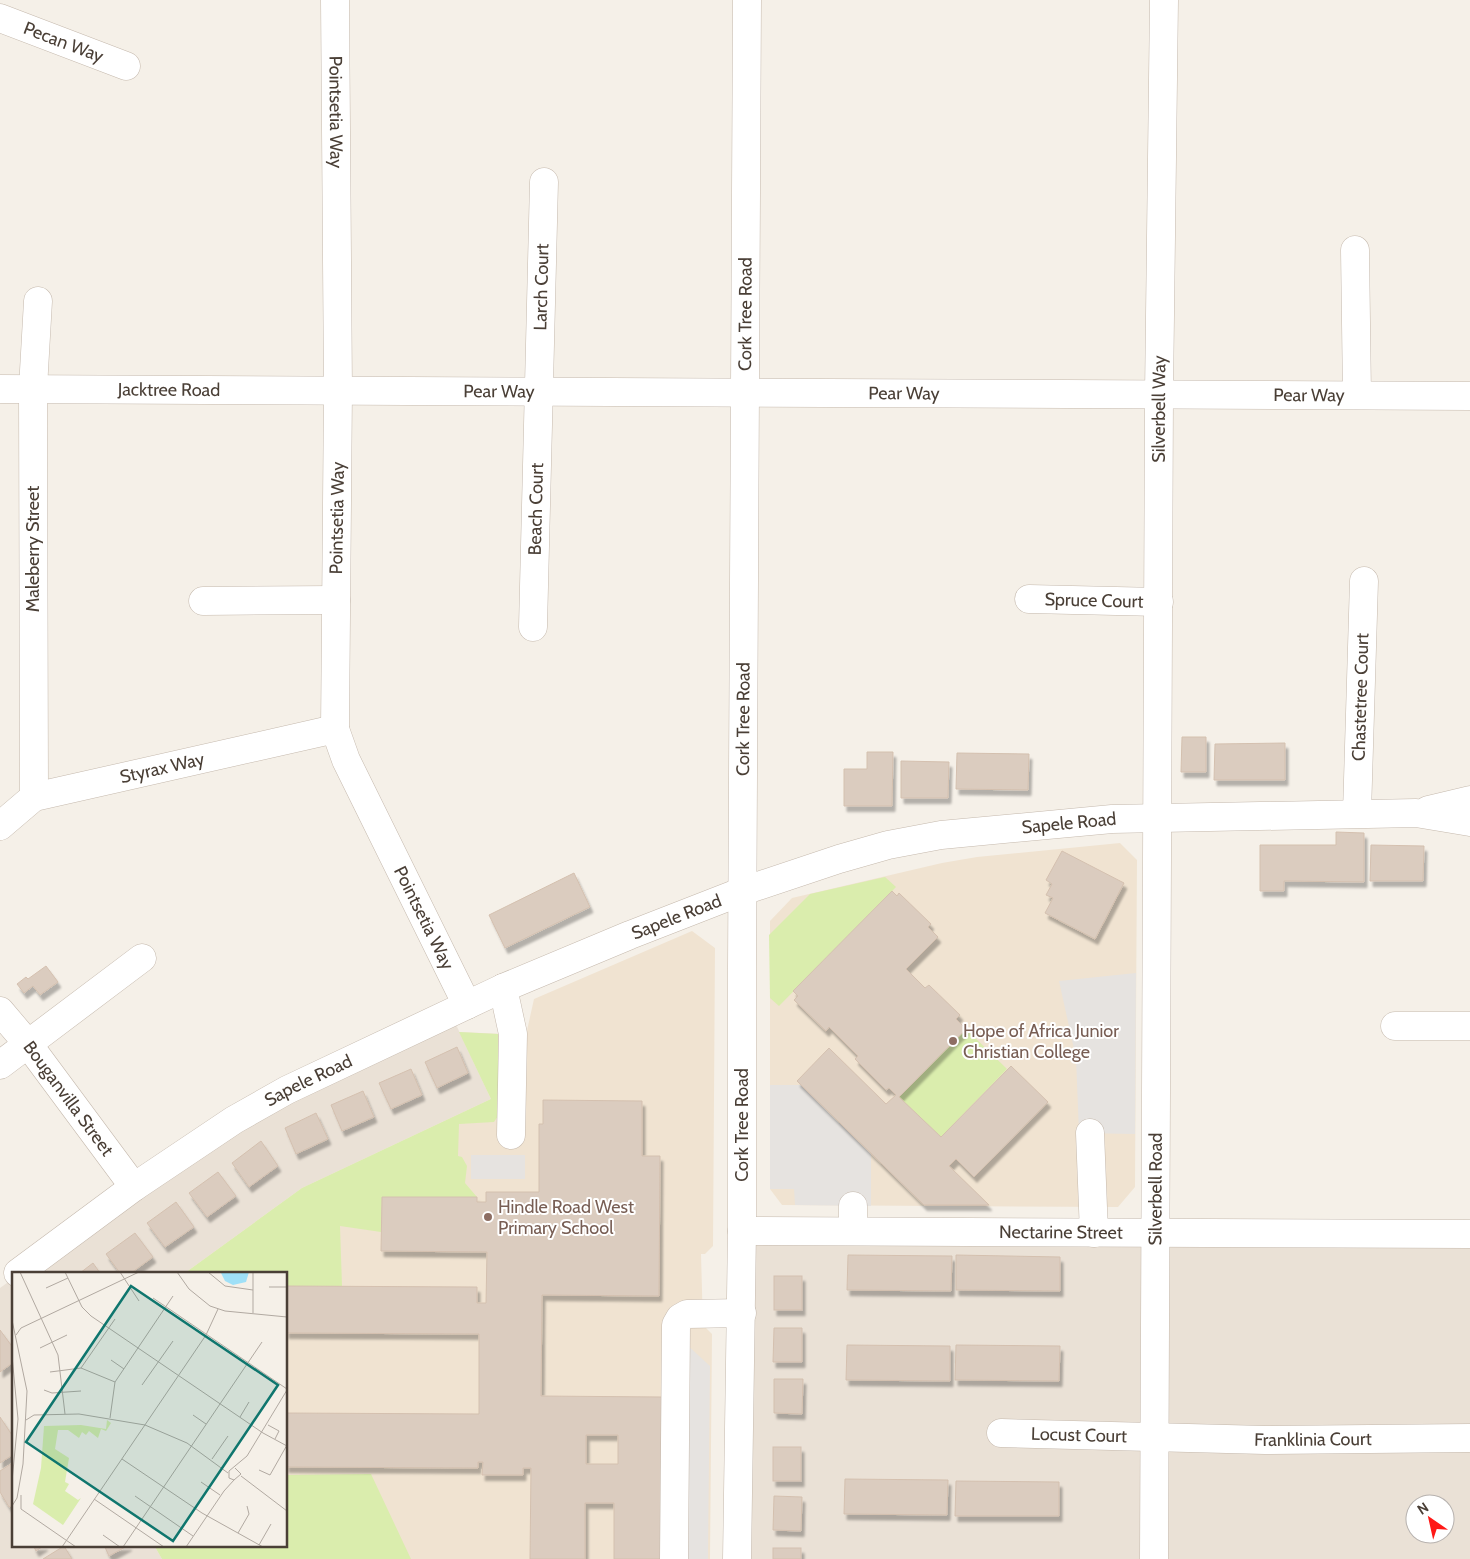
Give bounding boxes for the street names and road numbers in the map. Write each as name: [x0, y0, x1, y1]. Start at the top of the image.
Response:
street label: Pecan Way: [20, 17, 107, 67]
street label: Pointsetia Way: [324, 56, 347, 168]
street label: Larch Court: [529, 243, 553, 331]
street label: Cork Tree Road: [734, 257, 757, 371]
street label: Silverbell Way: [1148, 355, 1170, 463]
street label: Jacktree Road: [117, 379, 220, 401]
street label: Pear Way: [463, 380, 535, 403]
street label: Pear Way: [868, 382, 940, 404]
street label: Pear Way: [1273, 384, 1345, 406]
street label: Pointsetia Way: [325, 461, 349, 575]
street label: Beach Court: [524, 462, 548, 556]
street label: Maleberry Street: [22, 486, 44, 612]
street label: Spruce Court: [1044, 588, 1144, 613]
street label: Chastetree Court: [1348, 633, 1373, 761]
street label: Cork Tree Road: [732, 662, 755, 776]
street label: Styrax Way: [118, 748, 206, 788]
street label: Sapele Road: [1021, 808, 1117, 838]
street label: Pointsetia Way: [389, 862, 459, 973]
street label: Sapele Road: [628, 889, 725, 944]
street label: Bouganvilla Street: [18, 1037, 118, 1160]
street label: Sapele Road: [261, 1050, 356, 1111]
street label: Cork Tree Road: [731, 1068, 753, 1182]
street label: Silverbell Road: [1144, 1133, 1167, 1245]
street label: Nectarine Street: [999, 1221, 1123, 1244]
street label: Locust Court: [1031, 1423, 1127, 1447]
street label: Franklinia Court: [1254, 1428, 1372, 1451]

